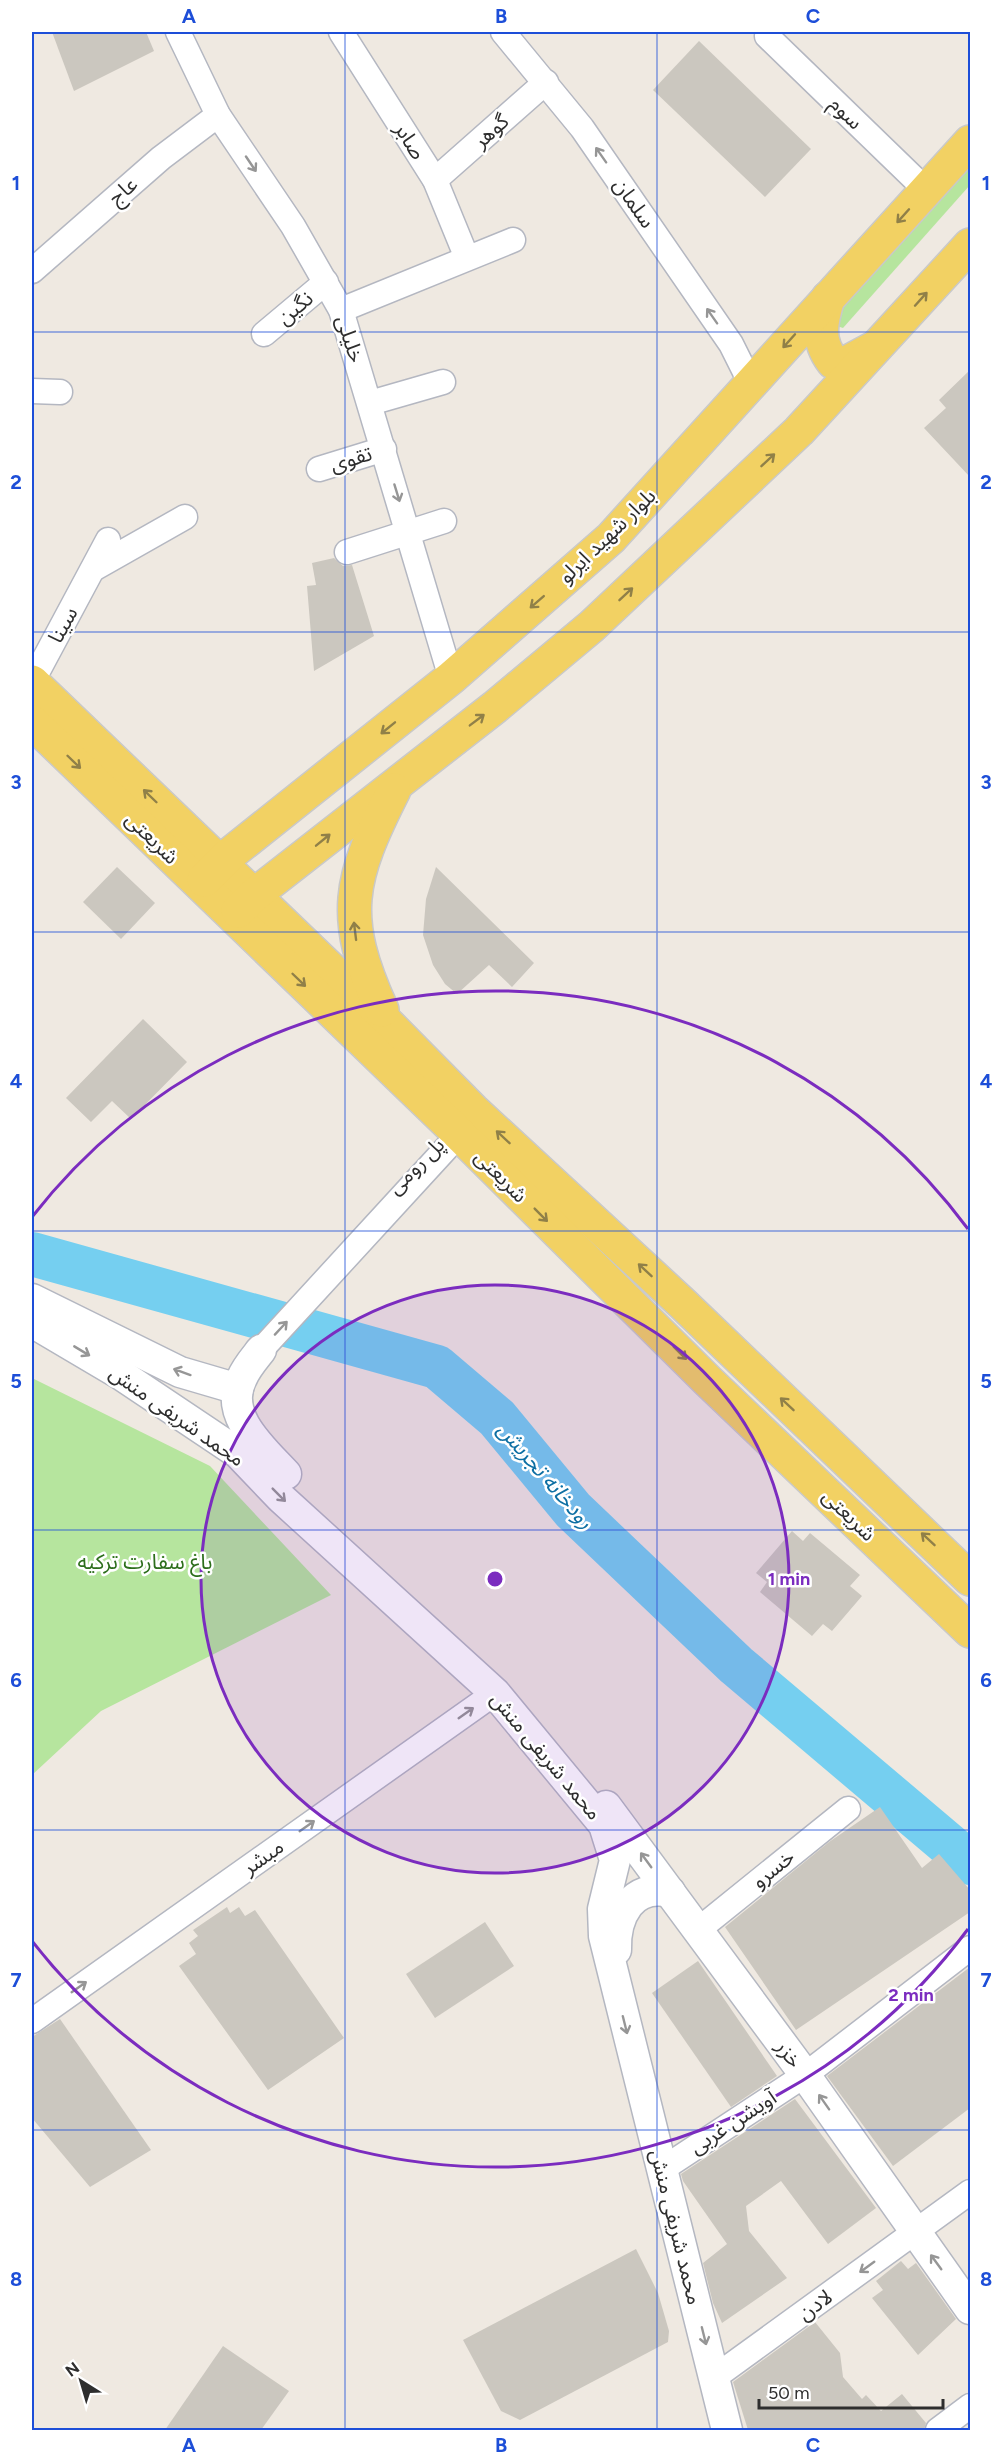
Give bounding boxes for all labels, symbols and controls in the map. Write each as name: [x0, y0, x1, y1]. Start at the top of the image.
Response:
text: A: [182, 4, 197, 28]
text: B: [495, 4, 507, 28]
text: C: [806, 4, 820, 28]
street label: سوم: [822, 91, 868, 137]
street label: گوهر: [467, 108, 514, 154]
street label: صابر: [389, 117, 431, 164]
one-way arrow: [595, 147, 607, 164]
one-way arrow: [245, 155, 257, 172]
text: 1: [12, 171, 20, 195]
street label: عاج: [103, 171, 144, 212]
text: 1: [982, 171, 990, 195]
street label: سلمان: [608, 173, 661, 233]
one-way arrow: [895, 209, 910, 224]
street label: نگین: [272, 285, 318, 330]
one-way arrow: [914, 292, 928, 307]
one-way arrow: [706, 308, 718, 324]
street label: خلیلی: [331, 312, 370, 366]
one-way arrow: [782, 334, 796, 349]
street label: تقوی: [327, 440, 375, 477]
one-way arrow: [760, 453, 775, 467]
text: 2: [10, 470, 22, 494]
text: 2: [980, 470, 992, 494]
one-way arrow: [392, 483, 403, 502]
street label: بلوار شهید ایرلو: [553, 483, 660, 588]
one-way arrow: [618, 587, 633, 601]
one-way arrow: [530, 595, 545, 609]
street label: سینا: [43, 602, 83, 647]
one-way arrow: [469, 714, 485, 727]
one-way arrow: [380, 721, 396, 734]
one-way arrow: [66, 755, 81, 770]
text: 3: [10, 770, 22, 794]
text: 3: [980, 770, 992, 794]
one-way arrow: [143, 789, 158, 803]
street label: شریعتی: [120, 806, 184, 869]
one-way arrow: [315, 833, 331, 846]
one-way arrow: [349, 922, 360, 942]
one-way arrow: [291, 973, 306, 987]
text: 4: [10, 1069, 23, 1093]
text: 4: [980, 1069, 993, 1093]
one-way arrow: [495, 1130, 510, 1144]
street label: پل رومی: [382, 1132, 450, 1200]
street label: شریعتی: [470, 1144, 533, 1207]
one-way arrow: [534, 1208, 549, 1223]
one-way arrow: [638, 1263, 653, 1277]
one-way arrow: [274, 1321, 288, 1336]
one-way arrow: [672, 1345, 687, 1360]
one-way arrow: [73, 1346, 90, 1358]
street label: محمد شریفی منش: [105, 1360, 250, 1472]
one-way arrow: [173, 1365, 192, 1376]
text: 5: [10, 1369, 22, 1393]
text: 5: [980, 1369, 992, 1393]
one-way arrow: [779, 1397, 794, 1412]
water label: رودخانه تجریش: [492, 1416, 599, 1534]
street label: شریعتی: [817, 1483, 881, 1546]
one-way arrow: [271, 1488, 286, 1502]
one-way arrow: [921, 1532, 936, 1546]
park label: باغ سفارت ترکیه: [78, 1549, 212, 1577]
text: 1 min: [768, 1568, 810, 1590]
centre of rings: [485, 1569, 505, 1589]
text: 6: [10, 1668, 22, 1692]
text: 6: [980, 1668, 992, 1692]
street label: محمد شریفی منش: [486, 1687, 607, 1825]
one-way arrow: [458, 1707, 474, 1719]
one-way arrow: [298, 1820, 315, 1832]
street label: مبشر: [237, 1834, 288, 1880]
street label: خسرو: [746, 1844, 799, 1893]
one-way arrow: [640, 1853, 653, 1869]
text: 7: [10, 1968, 22, 1992]
text: 7: [980, 1968, 992, 1992]
one-way arrow: [71, 1981, 87, 1993]
text: 2 min: [888, 1984, 934, 2006]
one-way arrow: [620, 2015, 631, 2034]
street label: خزر: [770, 2034, 808, 2073]
street label: آویشن غربی: [685, 2084, 781, 2159]
one-way arrow: [818, 2095, 830, 2111]
street label: محمد شریفی منش: [645, 2147, 708, 2307]
one-way arrow: [930, 2254, 942, 2270]
one-way arrow: [860, 2261, 876, 2273]
text: 8: [10, 2267, 22, 2291]
text: 8: [980, 2267, 992, 2291]
street label: لادن: [793, 2284, 837, 2325]
one-way arrow: [699, 2326, 710, 2345]
north arrow: [51, 2351, 111, 2411]
text: N: [62, 2358, 83, 2381]
scale bar: [759, 2372, 944, 2410]
text: 50 m: [768, 2382, 810, 2404]
text: A: [182, 2433, 197, 2457]
text: B: [495, 2433, 507, 2457]
text: C: [806, 2433, 820, 2457]

